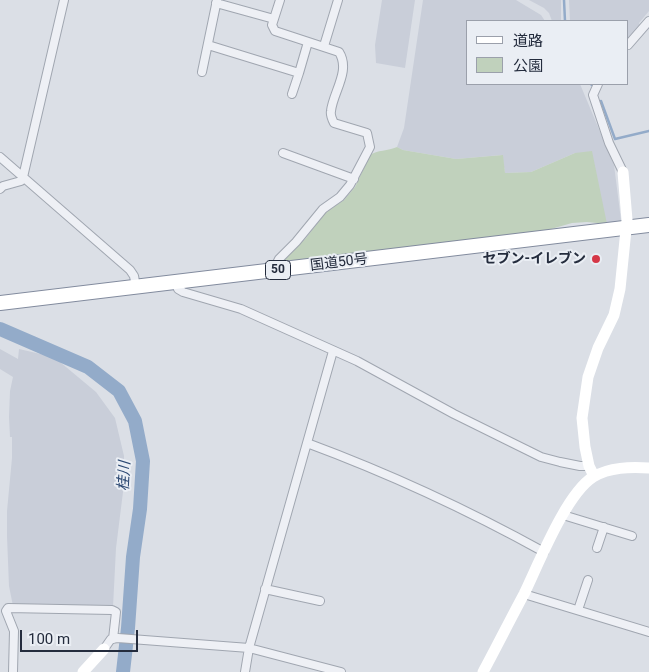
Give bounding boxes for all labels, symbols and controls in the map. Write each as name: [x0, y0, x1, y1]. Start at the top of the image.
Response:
legend: [467, 20, 629, 85]
text: 道路: [513, 32, 543, 50]
text: 公園: [513, 57, 543, 75]
street label: 国道50号: [309, 251, 369, 275]
place label: セブン-イレブン: [482, 251, 586, 267]
marker: セブン-イレブン: [590, 253, 602, 265]
road number: 50: [266, 260, 290, 280]
water label: 桂川: [115, 461, 135, 491]
scale bar: [22, 620, 140, 652]
text: 100 m: [28, 630, 70, 648]

